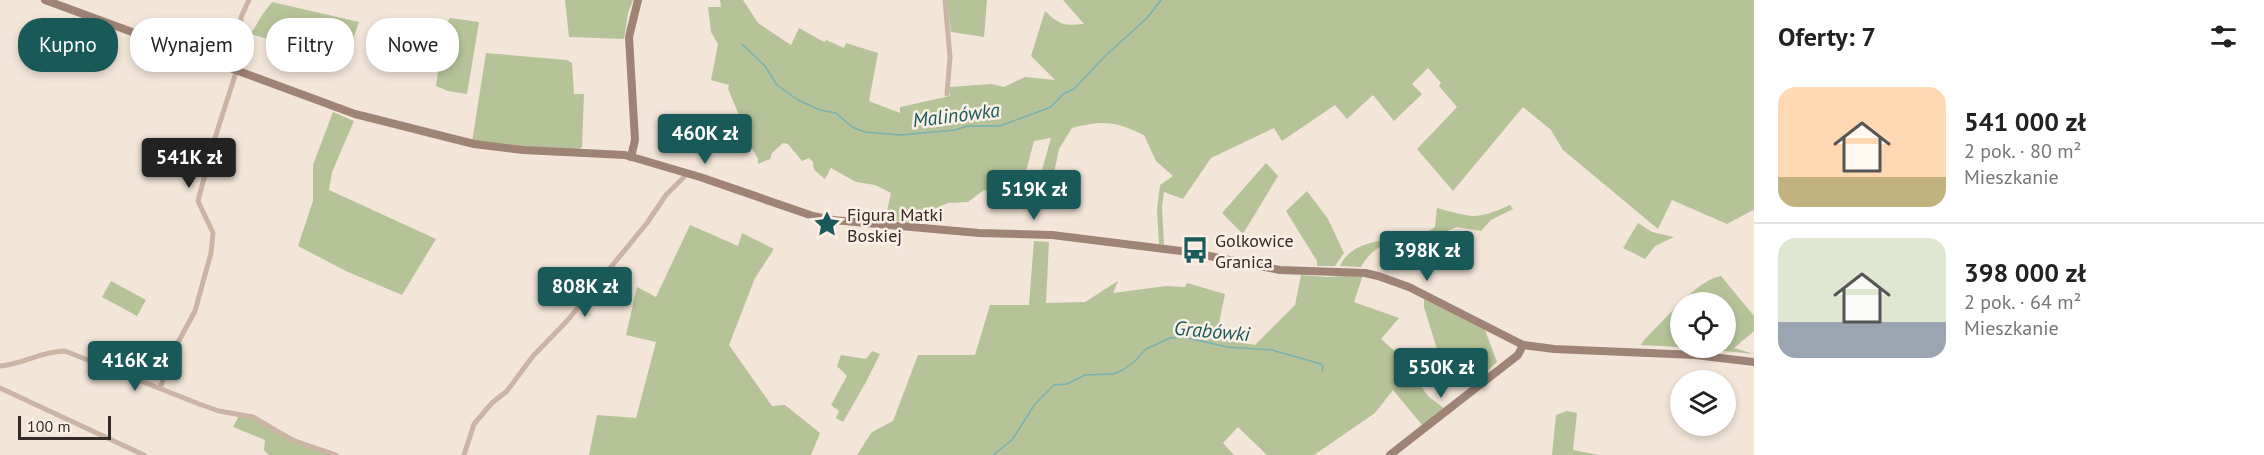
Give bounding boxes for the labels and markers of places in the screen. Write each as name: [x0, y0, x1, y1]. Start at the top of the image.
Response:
pin: 460K zł: [650, 114, 760, 165]
pin: 541K zł: [134, 138, 244, 189]
pin: 519K zł: [979, 170, 1089, 221]
place label: Figura Matki Boskiej: [847, 203, 943, 247]
place icon: Figura Matki Boskiej: [812, 209, 842, 239]
place label: Golkowice Granica: [1215, 229, 1294, 273]
pin: 398K zł: [1372, 231, 1482, 282]
bus stop icon: Golkowice Granica: [1180, 235, 1210, 265]
pin: 808K zł: [530, 267, 640, 318]
pin: 416K zł: [80, 341, 190, 392]
pin: 550K zł: [1386, 348, 1496, 399]

